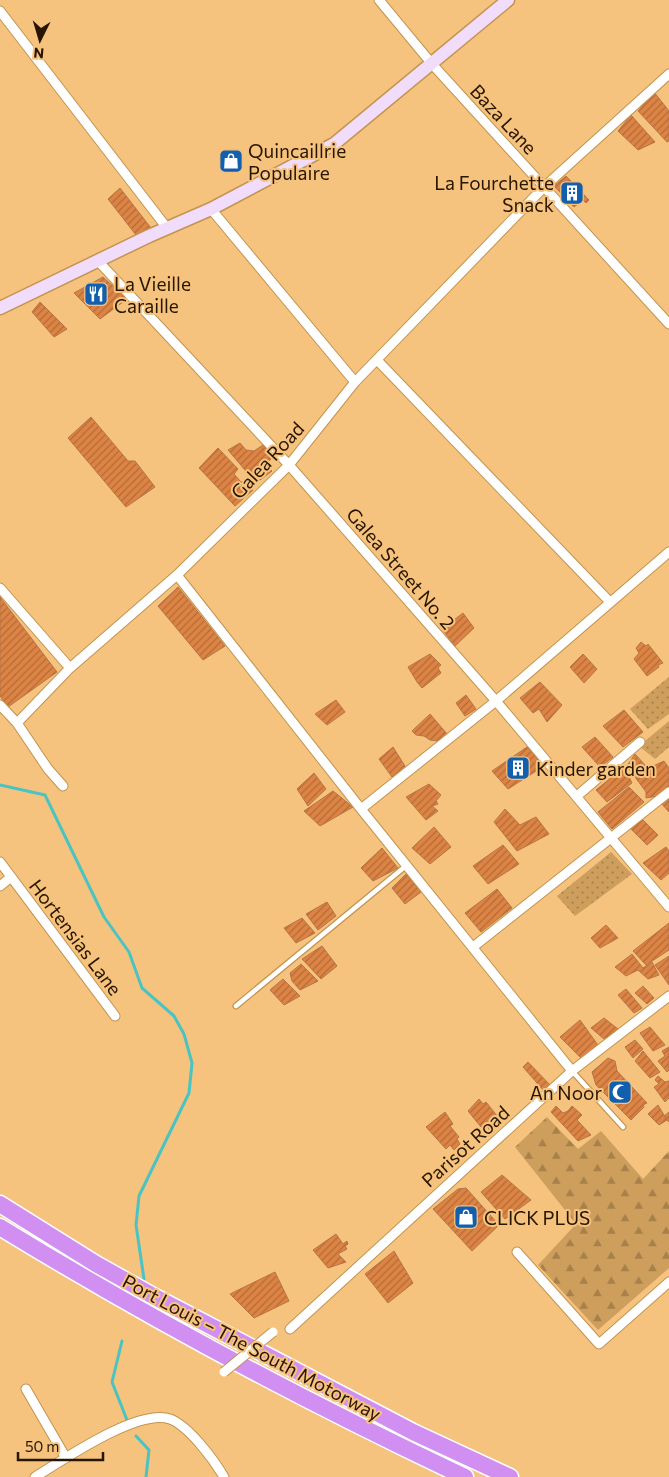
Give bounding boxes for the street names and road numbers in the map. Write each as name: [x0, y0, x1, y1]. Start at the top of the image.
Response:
street label: Baza Lane: [466, 79, 542, 159]
street label: Galea Road: [226, 417, 308, 503]
street label: Galea Street No. 2: [342, 503, 460, 633]
street label: Hortensias Lane: [25, 874, 127, 1000]
street label: Parisot Road: [416, 1101, 514, 1191]
street label: Port Louis – The South Motorway: [119, 1269, 385, 1425]

